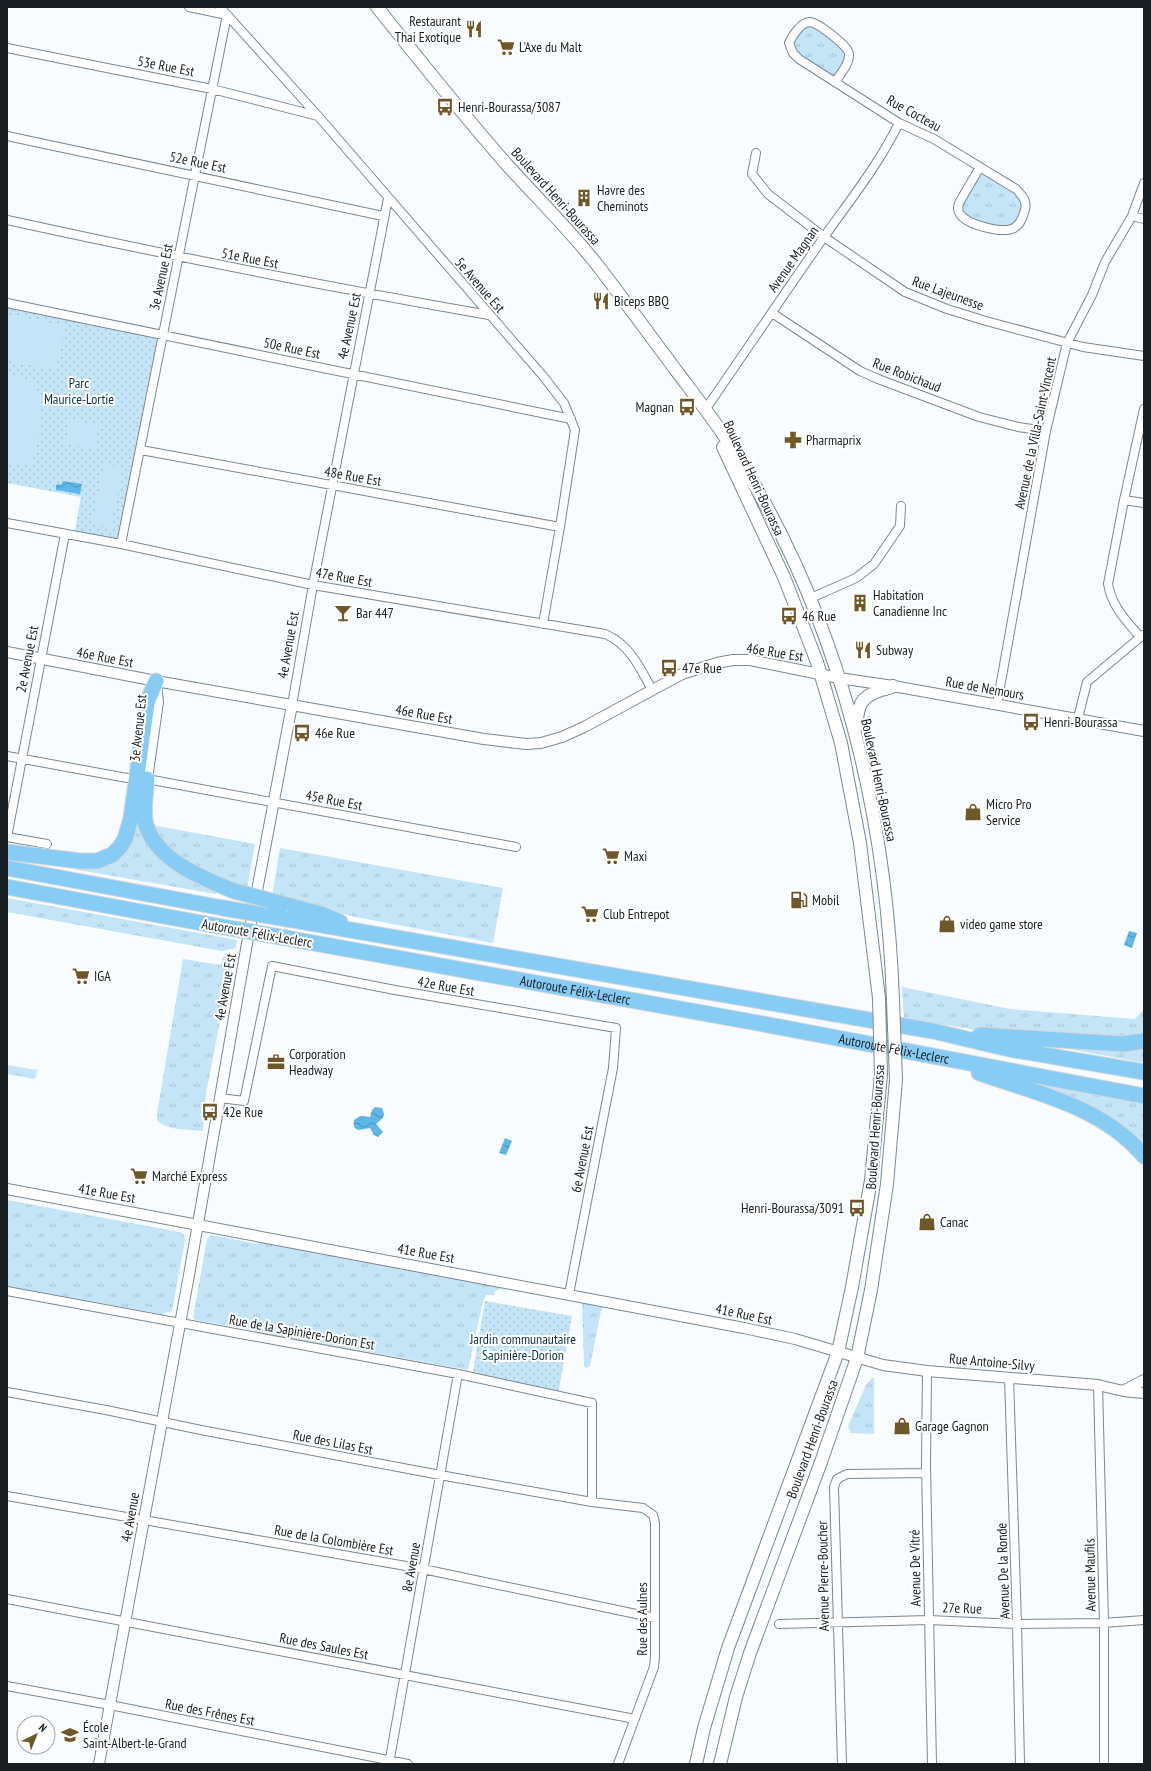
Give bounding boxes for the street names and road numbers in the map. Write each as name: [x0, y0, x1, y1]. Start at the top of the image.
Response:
street label: 53e Rue Est: [136, 52, 196, 80]
street label: Rue Cocteau: [883, 91, 945, 135]
street label: Boulevard Henri-Bourassa: [507, 144, 605, 248]
street label: 52e Rue Est: [168, 147, 228, 177]
street label: Avenue Magnan: [764, 222, 822, 296]
street label: 3e Avenue Est: [145, 242, 177, 312]
street label: 51e Rue Est: [220, 244, 280, 272]
street label: 5e Avenue Est: [451, 254, 509, 317]
street label: Rue Lajeunesse: [910, 272, 986, 314]
street label: 4e Avenue Est: [333, 291, 365, 361]
street label: 50e Rue Est: [262, 333, 322, 363]
street label: Rue Robichaud: [870, 354, 944, 396]
street label: Avenue de la Villa-Saint-Vincent: [1010, 355, 1060, 511]
street label: Boulevard Henri-Bourassa: [719, 418, 789, 538]
street label: 48e Rue Est: [323, 462, 383, 490]
street label: 47e Rue Est: [314, 563, 374, 591]
street label: 4e Avenue Est: [273, 610, 303, 680]
street label: 2e Avenue Est: [12, 624, 42, 694]
street label: 46e Rue Est: [745, 639, 805, 665]
street label: 46e Rue Est: [75, 643, 135, 671]
street label: Rue de Nemours: [944, 672, 1026, 704]
street label: 3e Avenue Est: [126, 693, 151, 763]
street label: 46e Rue Est: [394, 700, 454, 728]
street label: Boulevard Henri-Bourassa: [857, 717, 901, 843]
street label: 45e Rue Est: [304, 786, 364, 814]
street label: Autoroute Félix-Leclerc: [200, 914, 314, 952]
street label: 4e Avenue Est: [210, 952, 240, 1022]
street label: Autoroute Félix-Leclerc: [519, 971, 632, 1009]
street label: 42e Rue Est: [416, 972, 476, 1000]
street label: Autoroute Félix-Leclerc: [837, 1029, 951, 1068]
street label: Boulevard Henri-Bourassa: [862, 1064, 888, 1190]
street label: 6e Avenue Est: [567, 1124, 597, 1194]
street label: 41e Rue Est: [77, 1179, 137, 1207]
street label: 41e Rue Est: [396, 1239, 456, 1267]
street label: 41e Rue Est: [714, 1299, 774, 1329]
street label: Rue de la Sapinière-Dorion Est: [228, 1310, 376, 1354]
street label: Rue Antoine-Silvy: [948, 1349, 1036, 1375]
street label: Boulevard Henri-Bourassa: [782, 1377, 842, 1501]
street label: Rue des Lilas Est: [291, 1425, 375, 1459]
street label: 4e Avenue: [117, 1491, 143, 1543]
street label: Avenue Pierre-Boucher: [813, 1520, 833, 1631]
street label: Rue de la Colombière Est: [273, 1521, 395, 1559]
street label: Avenue De la Ronde: [992, 1522, 1014, 1620]
street label: Avenue De Vitré: [905, 1529, 925, 1607]
street label: Avenue Maufils: [1080, 1538, 1100, 1612]
street label: 8e Avenue: [398, 1541, 424, 1593]
street label: Rue des Aulnes: [633, 1582, 651, 1656]
street label: 27e Rue: [942, 1598, 982, 1618]
street label: Rue des Saules Est: [278, 1629, 370, 1663]
street label: Rue des Frênes Est: [164, 1695, 256, 1730]

